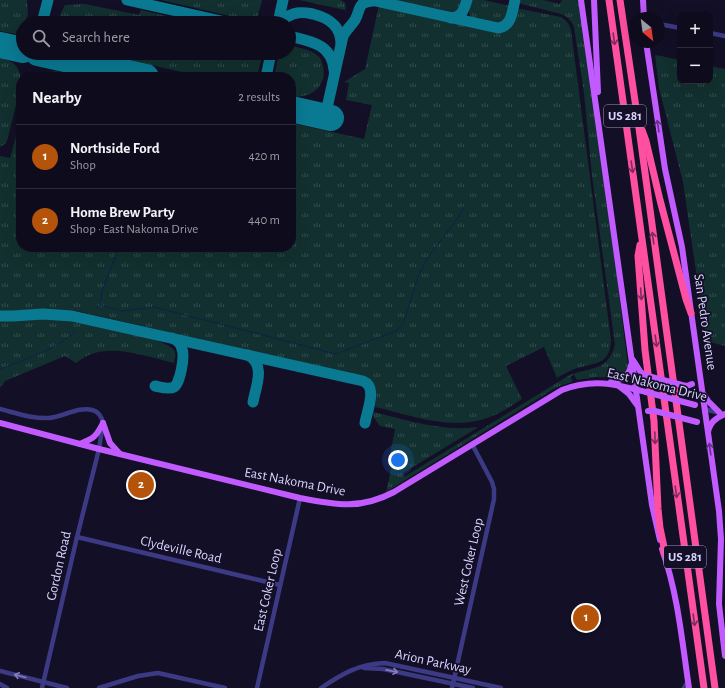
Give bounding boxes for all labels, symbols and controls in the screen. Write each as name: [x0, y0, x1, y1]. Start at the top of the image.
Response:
north arrow: [629, 12, 665, 48]
map controls: [677, 12, 713, 84]
button: +: [677, 12, 713, 48]
search box: [16, 16, 296, 60]
icon: search: [30, 27, 52, 49]
text: Search here: [62, 30, 130, 45]
one-way arrow: [610, 32, 618, 45]
button: −: [677, 48, 713, 84]
text: Nearby: [32, 89, 82, 106]
text: 2 results: [238, 91, 280, 104]
road number: US 281: [604, 105, 646, 127]
one-way arrow: [654, 120, 662, 133]
text: Northside Ford: [70, 141, 160, 156]
text: 1: [43, 150, 47, 163]
text: 420 m: [248, 150, 280, 163]
text: Shop: [70, 159, 96, 172]
one-way arrow: [628, 161, 636, 174]
text: Home Brew Party: [70, 205, 175, 220]
text: 2: [42, 214, 48, 227]
text: 440 m: [248, 214, 280, 227]
text: Shop · East Nakoma Drive: [70, 223, 198, 236]
one-way arrow: [649, 232, 657, 245]
street label: San Pedro Avenue: [691, 273, 719, 371]
one-way arrow: [638, 287, 645, 300]
one-way arrow: [652, 334, 660, 347]
street label: East Nakoma Drive: [606, 366, 708, 404]
one-way arrow: [651, 431, 658, 444]
one-way arrow: [706, 443, 714, 456]
your location: [388, 450, 408, 470]
street label: East Nakoma Drive: [243, 465, 347, 499]
pin: 2: [128, 470, 154, 500]
one-way arrow: [673, 485, 680, 498]
street label: West Coker Loop: [452, 517, 486, 607]
street label: Gordon Road: [44, 530, 74, 602]
street label: Clydeville Road: [139, 534, 223, 566]
road number: US 281: [664, 546, 706, 568]
street label: East Coker Loop: [252, 547, 284, 633]
pin: 1: [573, 603, 599, 633]
one-way arrow: [690, 613, 698, 626]
street label: Arion Parkway: [394, 647, 473, 677]
one-way arrow: [385, 668, 398, 676]
one-way arrow: [13, 672, 26, 679]

